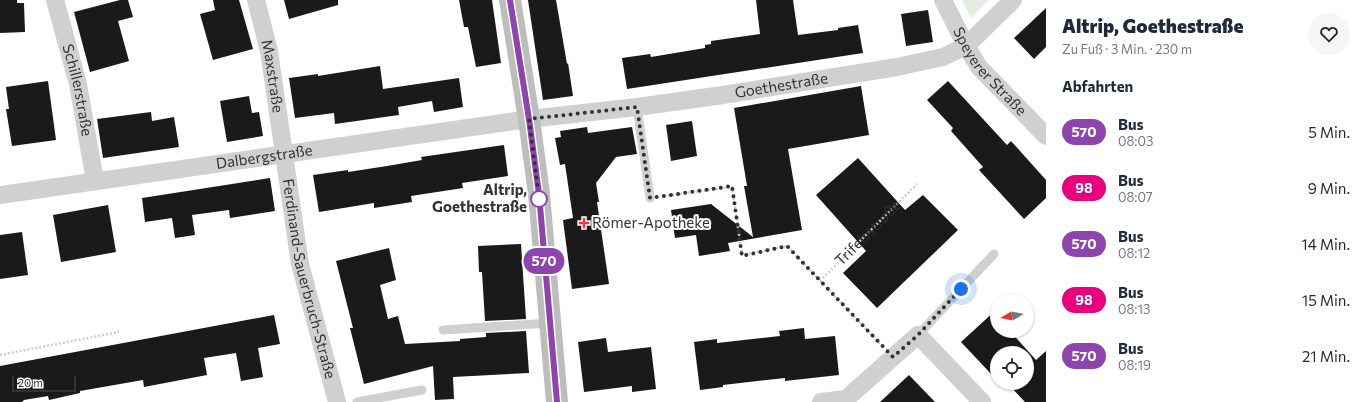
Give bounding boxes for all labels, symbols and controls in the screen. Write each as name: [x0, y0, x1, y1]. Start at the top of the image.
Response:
button: heart: [1308, 13, 1350, 55]
text: Altrip, Goethestraße: [1062, 14, 1243, 37]
street label: Speyerer Straße: [950, 24, 1031, 119]
street label: Maxstraße: [258, 37, 288, 114]
text: Zu Fuß · 3 Min. · 230 m: [1062, 41, 1192, 57]
street label: Schillerstraße: [59, 42, 97, 137]
street label: Goethestraße: [733, 68, 829, 101]
text: Abfahrten: [1062, 77, 1133, 95]
text: Bus: [1118, 115, 1143, 133]
text: 570: [1071, 123, 1097, 140]
text: 5 Min.: [1308, 123, 1350, 141]
text: 08:03: [1118, 133, 1153, 149]
street label: Dalbergstraße: [215, 140, 314, 172]
text: Bus: [1118, 171, 1143, 189]
street label: Ferdinand-Sauerbruch-Straße: [280, 177, 340, 381]
text: 98: [1075, 179, 1093, 196]
text: 9 Min.: [1308, 179, 1350, 197]
place label: Altrip, Goethestraße: [432, 180, 527, 215]
text: 08:07: [1118, 189, 1153, 205]
marker: Altrip, Goethestraße: [530, 190, 548, 208]
street label: Trifelsstraße: [831, 195, 904, 269]
place label: Römer-Apotheke: [592, 213, 710, 231]
marker: Römer-Apotheke: [579, 218, 589, 228]
text: Bus: [1118, 227, 1143, 245]
text: 570: [1071, 235, 1097, 252]
text: 14 Min.: [1301, 235, 1350, 253]
text: 08:12: [1118, 245, 1150, 261]
line badge: 570: [521, 248, 567, 274]
text: 570: [531, 252, 557, 269]
your location: [951, 279, 971, 299]
text: Bus: [1118, 283, 1143, 301]
text: 98: [1075, 291, 1093, 308]
text: 15 Min.: [1302, 291, 1350, 309]
north arrow: [990, 294, 1034, 338]
map controls: [990, 294, 1034, 390]
text: 08:13: [1118, 301, 1150, 317]
text: Bus: [1118, 339, 1143, 357]
button: locate: [990, 346, 1034, 390]
text: 570: [1071, 347, 1097, 364]
text: 21 Min.: [1302, 347, 1350, 365]
text: 08:19: [1118, 357, 1151, 373]
scale bar: [12, 374, 76, 393]
text: 20 m: [18, 376, 43, 389]

